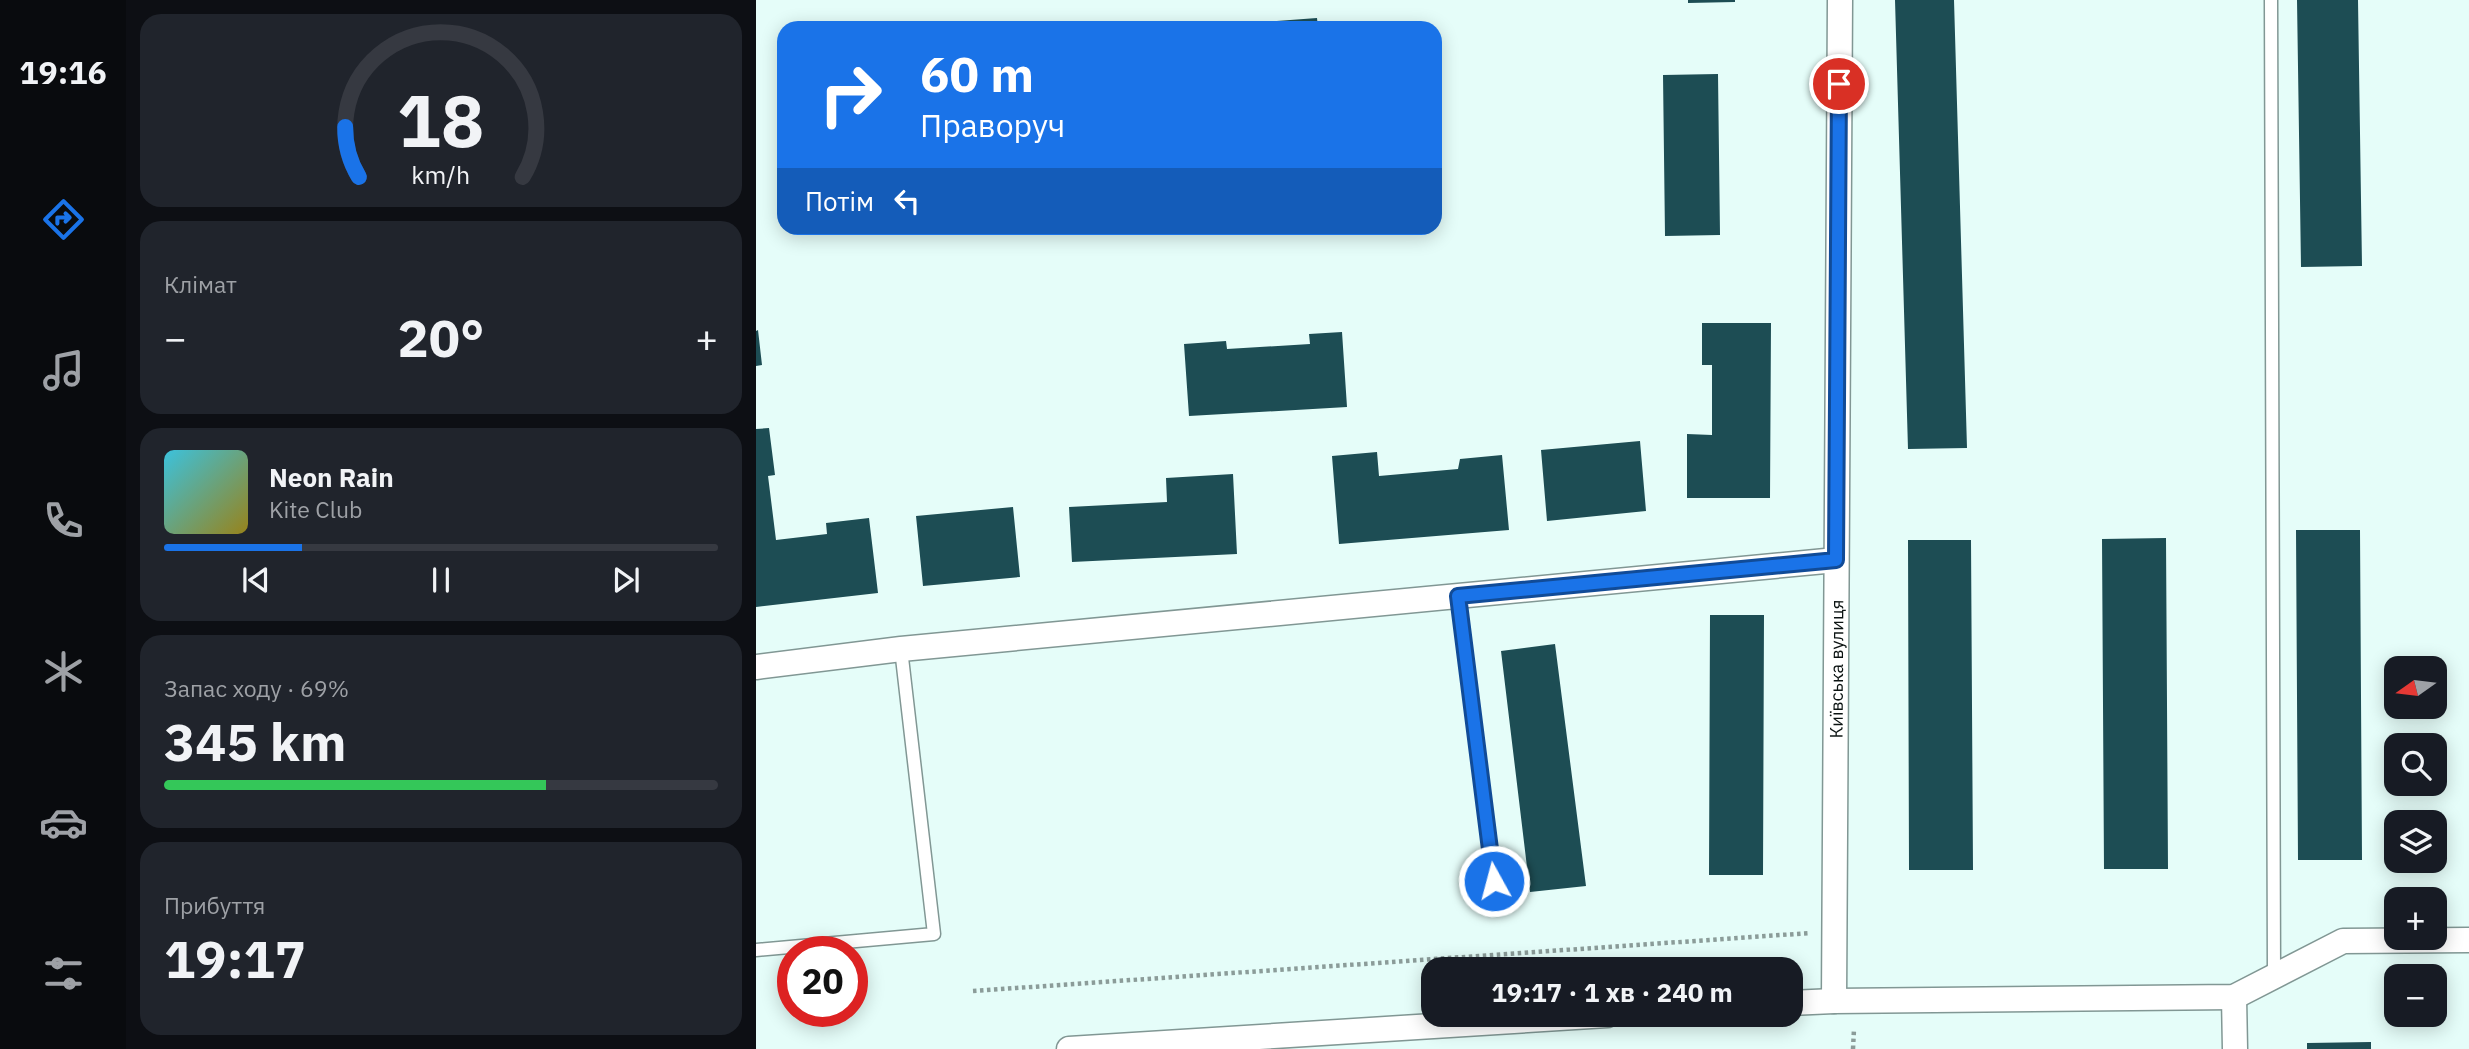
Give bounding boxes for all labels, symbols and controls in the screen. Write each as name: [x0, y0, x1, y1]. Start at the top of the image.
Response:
text: 60 m: [920, 42, 1034, 105]
icon: right: [805, 49, 896, 140]
text: 19:16: [19, 51, 107, 93]
pin: [1809, 54, 1869, 114]
icon: arrive: [1820, 65, 1858, 103]
text: 18: [397, 72, 485, 167]
text: Праворуч: [920, 104, 1065, 146]
text: km/h: [412, 157, 470, 190]
icon: left: [888, 182, 926, 220]
text: Потім: [805, 184, 874, 218]
icon: directions: [39, 195, 88, 244]
text: Клімат: [164, 269, 237, 299]
text: 20°: [398, 304, 484, 371]
text: −: [164, 313, 187, 362]
text: +: [695, 313, 718, 362]
icon: music: [39, 346, 88, 395]
text: Neon Rain: [269, 460, 394, 494]
text: Kite Club: [269, 494, 362, 524]
icon: phone: [39, 496, 88, 545]
icon: previous: [237, 561, 275, 599]
icon: pause: [422, 561, 460, 599]
icon: next: [607, 561, 645, 599]
street label: Київська вулиця: [1824, 600, 1848, 738]
icon: climate: [39, 647, 88, 696]
north arrow: [2384, 656, 2446, 719]
map controls: [2384, 656, 2447, 1027]
text: Запас ходу · 69%: [164, 673, 349, 703]
text: 345 km: [164, 708, 346, 775]
button: search: [2384, 733, 2447, 796]
icon: car: [39, 798, 88, 847]
button: layers: [2384, 810, 2447, 873]
position arrow: [1457, 844, 1531, 918]
button: +: [2384, 887, 2447, 950]
text: Прибуття: [164, 890, 265, 920]
text: 19:17: [164, 925, 306, 992]
speed limit sign: 20: [777, 936, 868, 1027]
icon: filters: [39, 949, 88, 998]
button: −: [2384, 964, 2447, 1027]
text: 19:17 · 1 хв · 240 m: [1491, 975, 1733, 1009]

